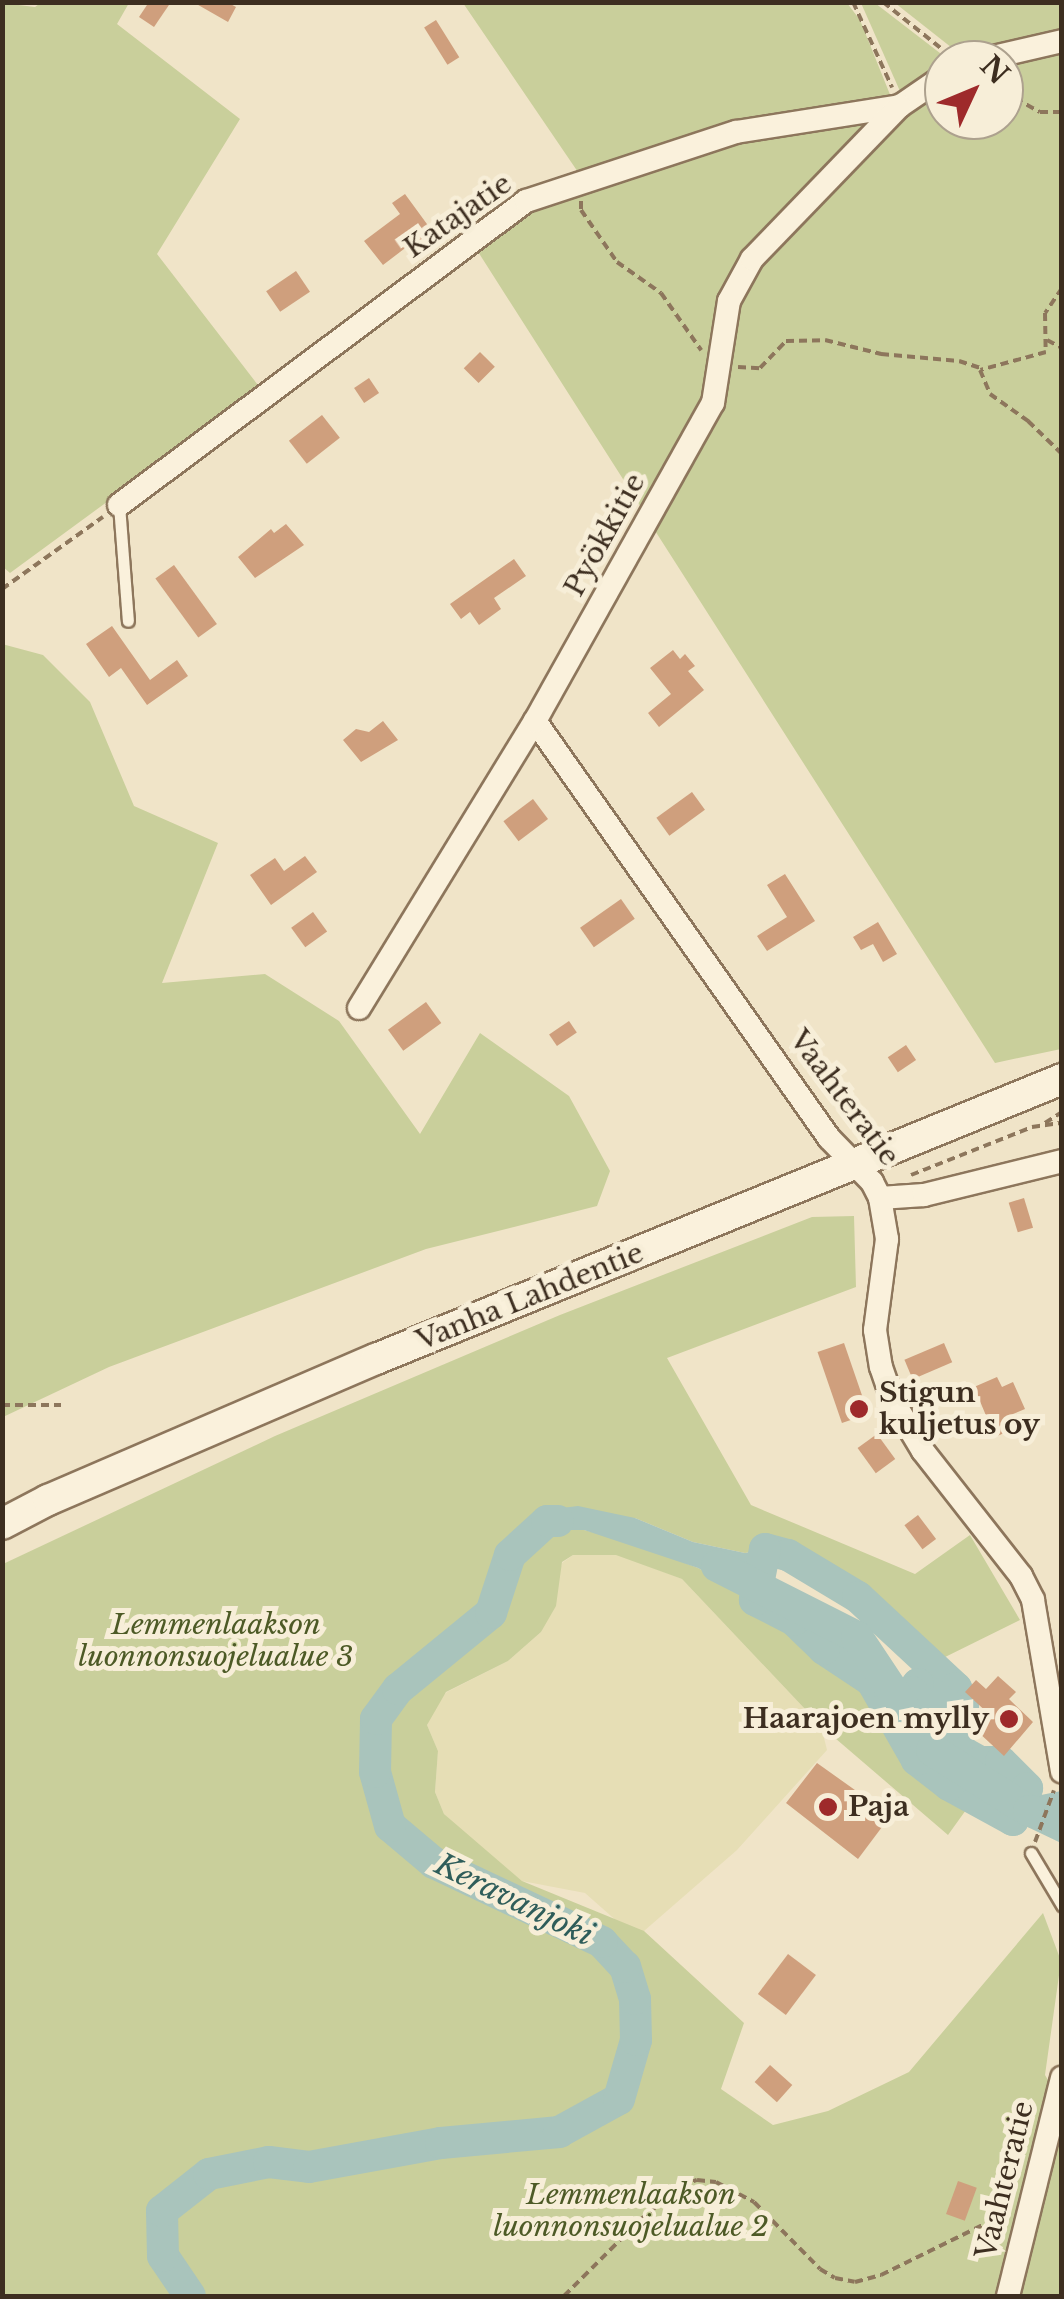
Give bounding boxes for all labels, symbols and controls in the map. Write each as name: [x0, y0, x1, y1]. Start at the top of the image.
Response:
north arrow: [924, 40, 1024, 140]
text: N: [973, 49, 1016, 92]
street label: Katajatie: [398, 167, 518, 265]
street label: Pyökkitie: [558, 468, 652, 602]
street label: Vaahteratie: [782, 1023, 906, 1173]
street label: Vanha Lahdentie: [411, 1236, 649, 1358]
place label: Stigun kuljetus oy: [879, 1376, 1040, 1442]
marker: Stigun kuljetus oy: [848, 1398, 870, 1420]
park label: Lemmenlaakson luonnonsuojelualue 3: [79, 1608, 353, 1674]
place label: Haarajoen mylly: [743, 1702, 989, 1736]
marker: Haarajoen mylly: [998, 1708, 1020, 1730]
place label: Paja: [848, 1790, 909, 1824]
marker: Paja: [817, 1796, 839, 1818]
water label: Keravanjoki: [429, 1846, 599, 1954]
street label: Vaahteratie: [969, 2098, 1041, 2262]
park label: Lemmenlaakson luonnonsuojelualue 2: [493, 2178, 769, 2244]

